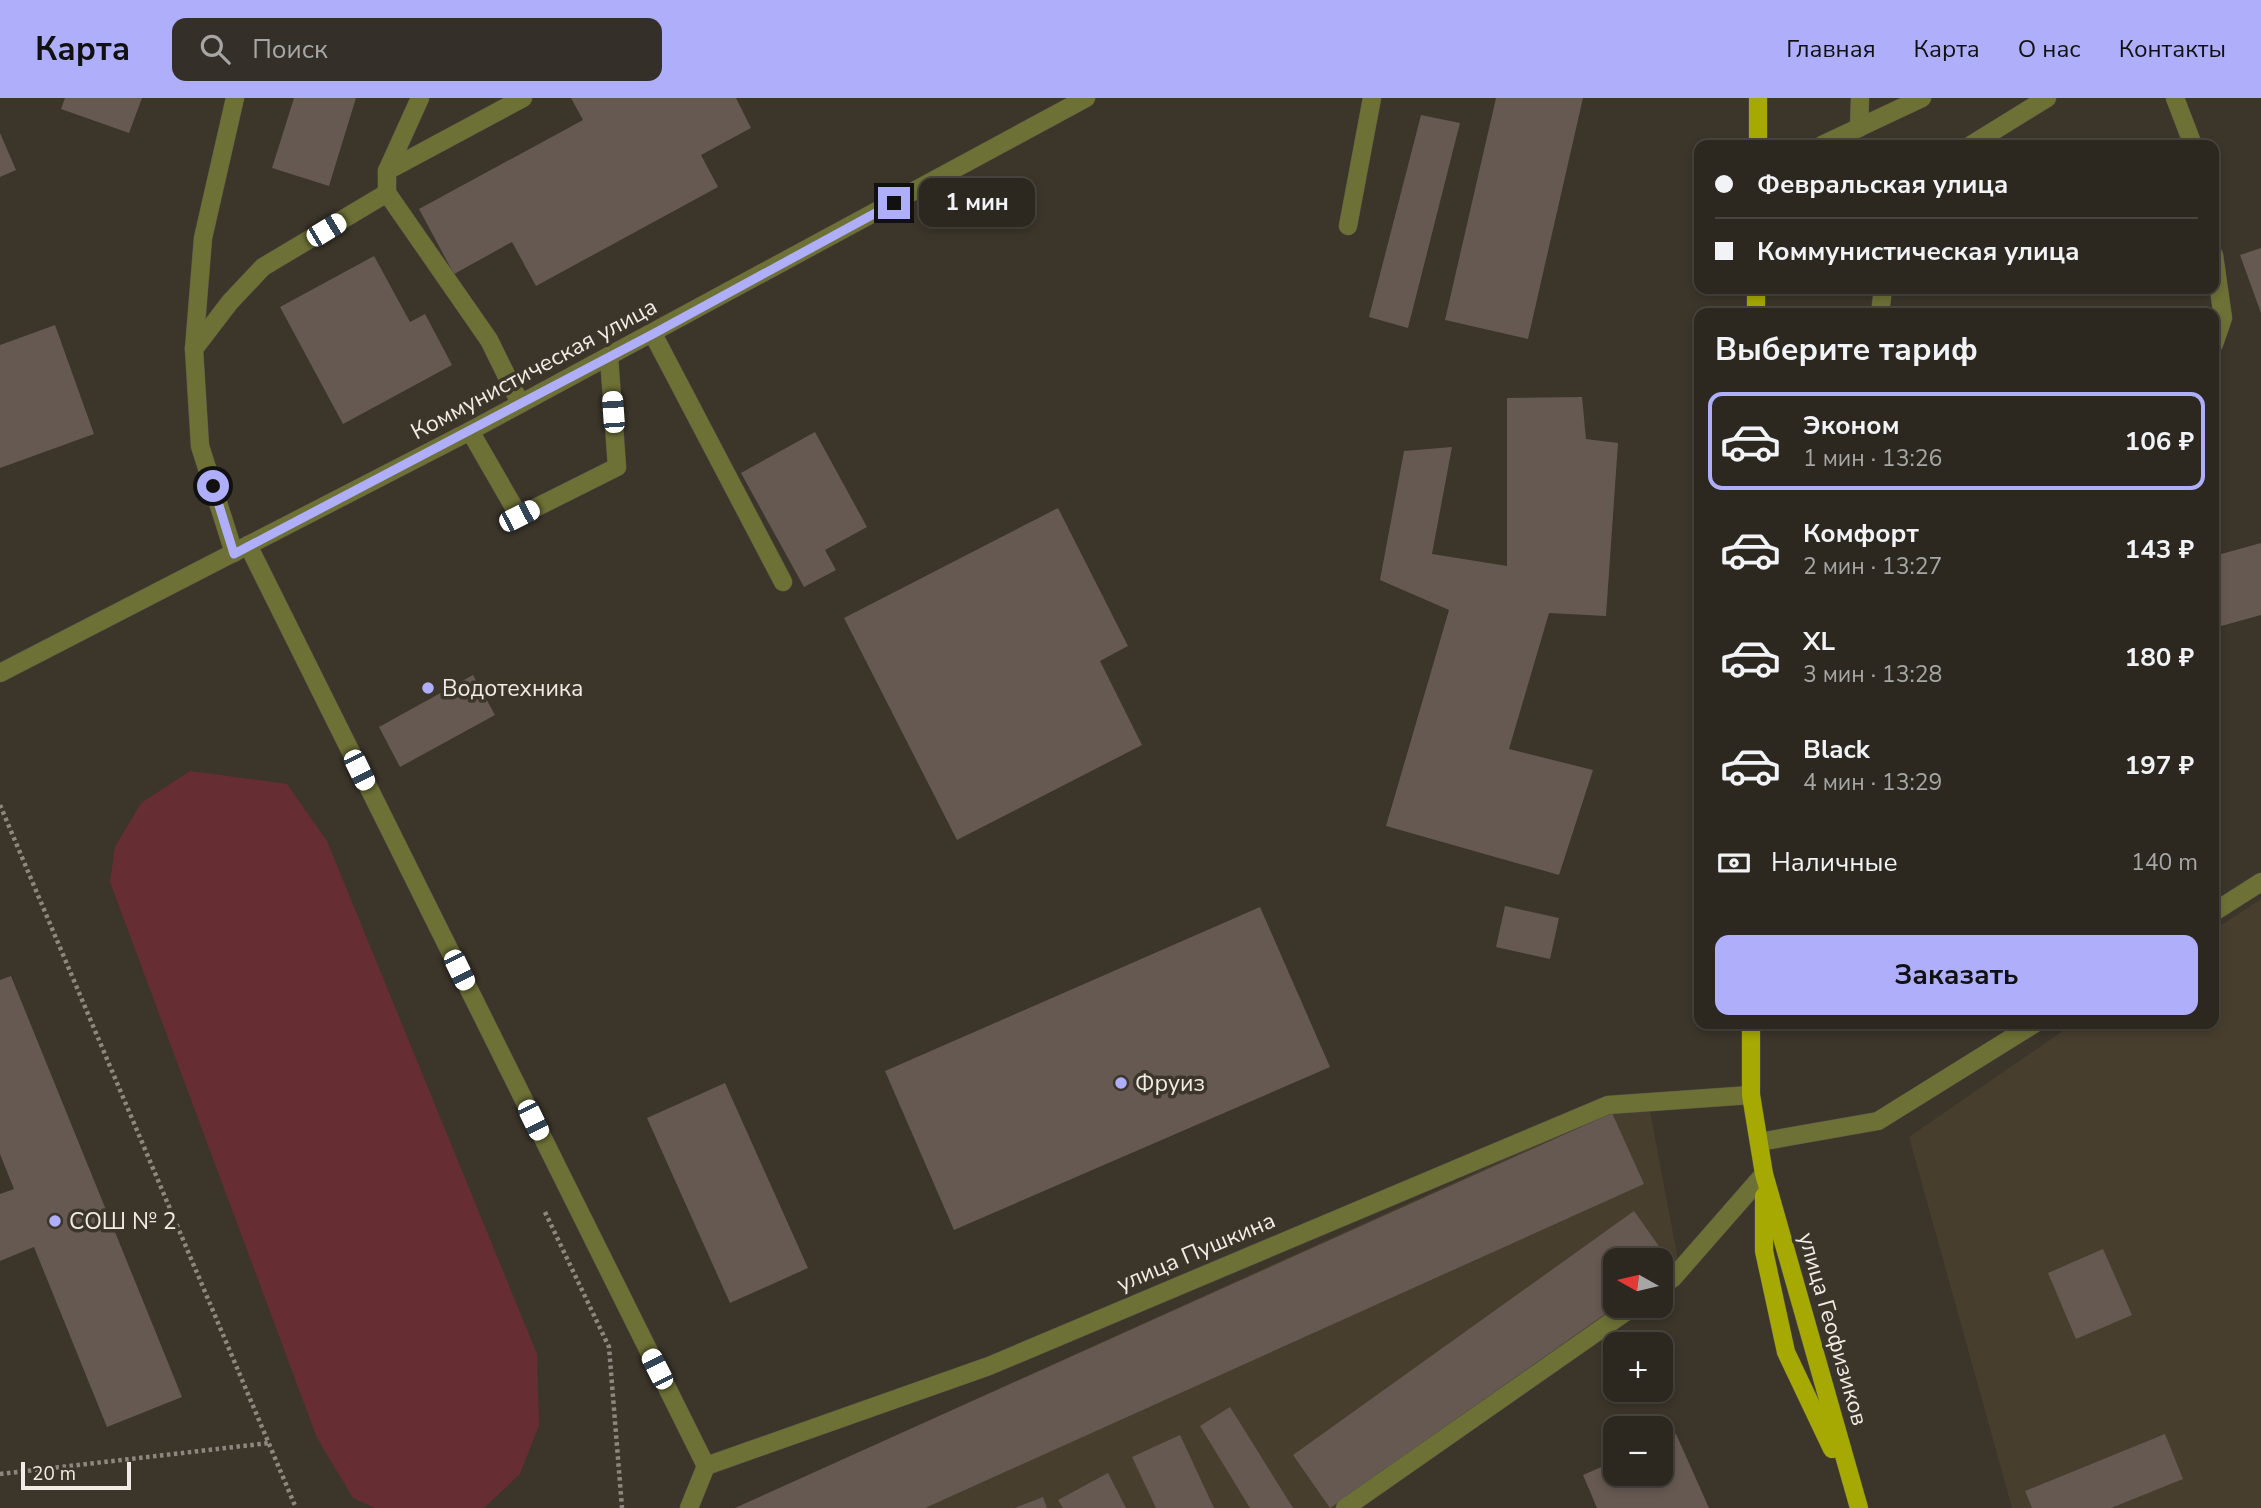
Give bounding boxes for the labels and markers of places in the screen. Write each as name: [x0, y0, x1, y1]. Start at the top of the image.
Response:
place label: Водотехника: [442, 673, 583, 704]
marker: Водотехника: [420, 680, 436, 696]
place label: Фруиз: [1135, 1068, 1205, 1099]
marker: Фруиз: [1113, 1075, 1129, 1091]
place label: СОШ № 2: [69, 1206, 177, 1237]
marker: СОШ № 2: [47, 1213, 63, 1229]

